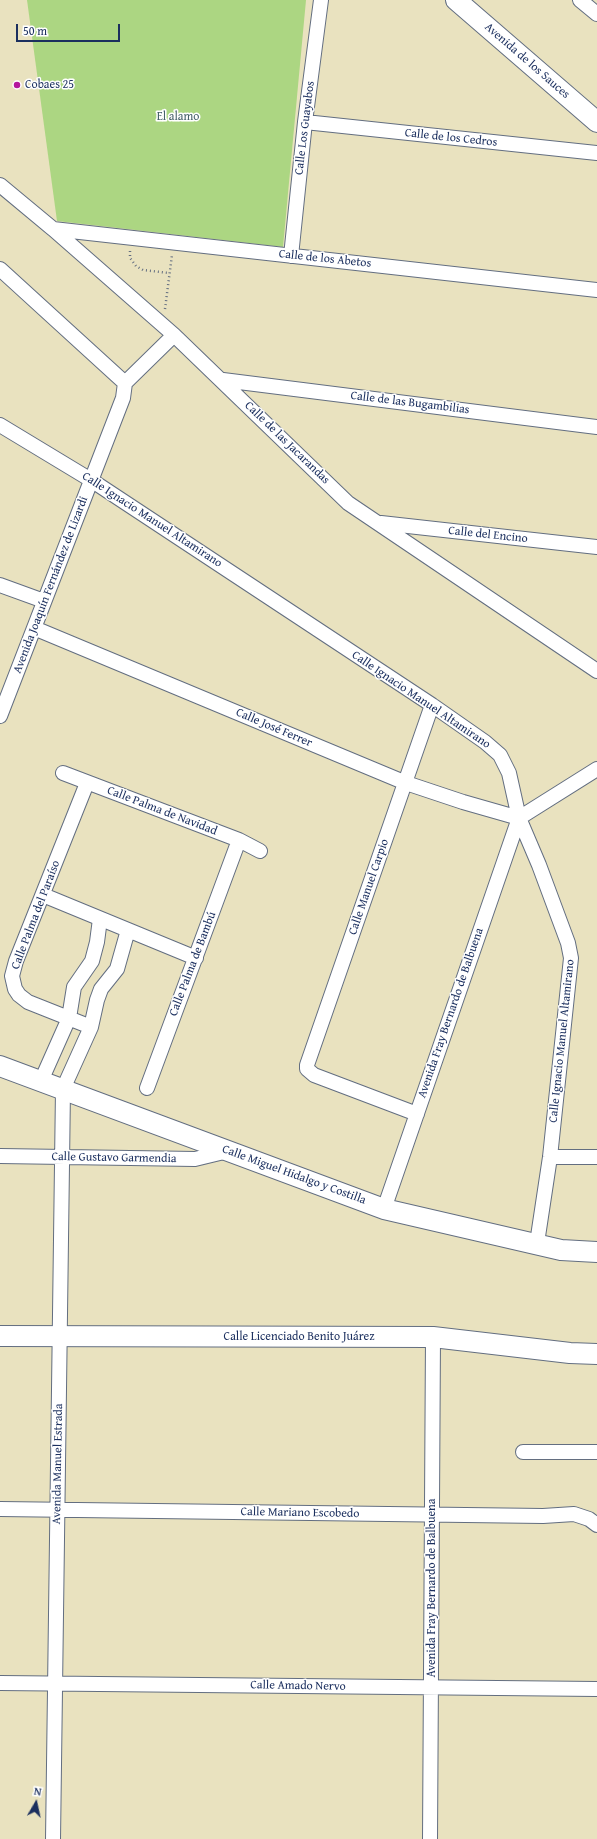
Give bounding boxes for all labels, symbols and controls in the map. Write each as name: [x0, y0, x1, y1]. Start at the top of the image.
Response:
scale bar: [18, 16, 122, 42]
street label: Avenida de los Sauces: [481, 20, 573, 102]
text: 50 m: [23, 22, 47, 39]
place label: Cobaes 25: [25, 78, 74, 92]
marker: Cobaes 25: [12, 80, 22, 90]
street label: Calle Los Guayabos: [292, 80, 318, 176]
park label: El alamo: [157, 110, 199, 124]
street label: Calle de los Cedros: [404, 126, 498, 150]
street label: Calle de los Abetos: [278, 247, 372, 271]
street label: Calle de las Bugambilias: [350, 389, 470, 417]
street label: Calle de las Jacarandas: [241, 399, 333, 487]
street label: Calle Ignacio Manuel Altamirano: [79, 469, 225, 571]
street label: Avenida Joaquín Fernández de Lizardi: [11, 494, 91, 676]
street label: Calle del Encino: [448, 524, 528, 546]
street label: Calle Ignacio Manuel Altamirano: [349, 648, 493, 752]
street label: Calle José Ferrer: [234, 705, 314, 751]
street label: Calle Palma de Navidad: [105, 783, 219, 839]
street label: Calle Manuel Carpio: [346, 837, 392, 937]
street label: Calle Palma del Paraíso: [9, 858, 63, 972]
street label: Calle Palma de Bambú: [166, 910, 220, 1018]
street label: Avenida Fray Bernardo de Balbuena: [415, 926, 487, 1100]
street label: Calle Ignacio Manuel Altamirano: [546, 959, 578, 1123]
street label: Calle Miguel Hidalgo y Costilla: [220, 1142, 368, 1208]
street label: Calle Gustavo Garmendia: [51, 1150, 177, 1166]
street label: Calle Licenciado Benito Juárez: [224, 1330, 374, 1344]
street label: Avenida Manuel Estrada: [50, 1403, 66, 1525]
street label: Avenida Fray Bernardo de Balbuena: [425, 1499, 439, 1677]
street label: Calle Mariano Escobedo: [240, 1505, 360, 1521]
street label: Calle Amado Nervo: [250, 1678, 346, 1694]
north arrow: [16, 1783, 56, 1823]
text: N: [33, 1783, 43, 1800]

